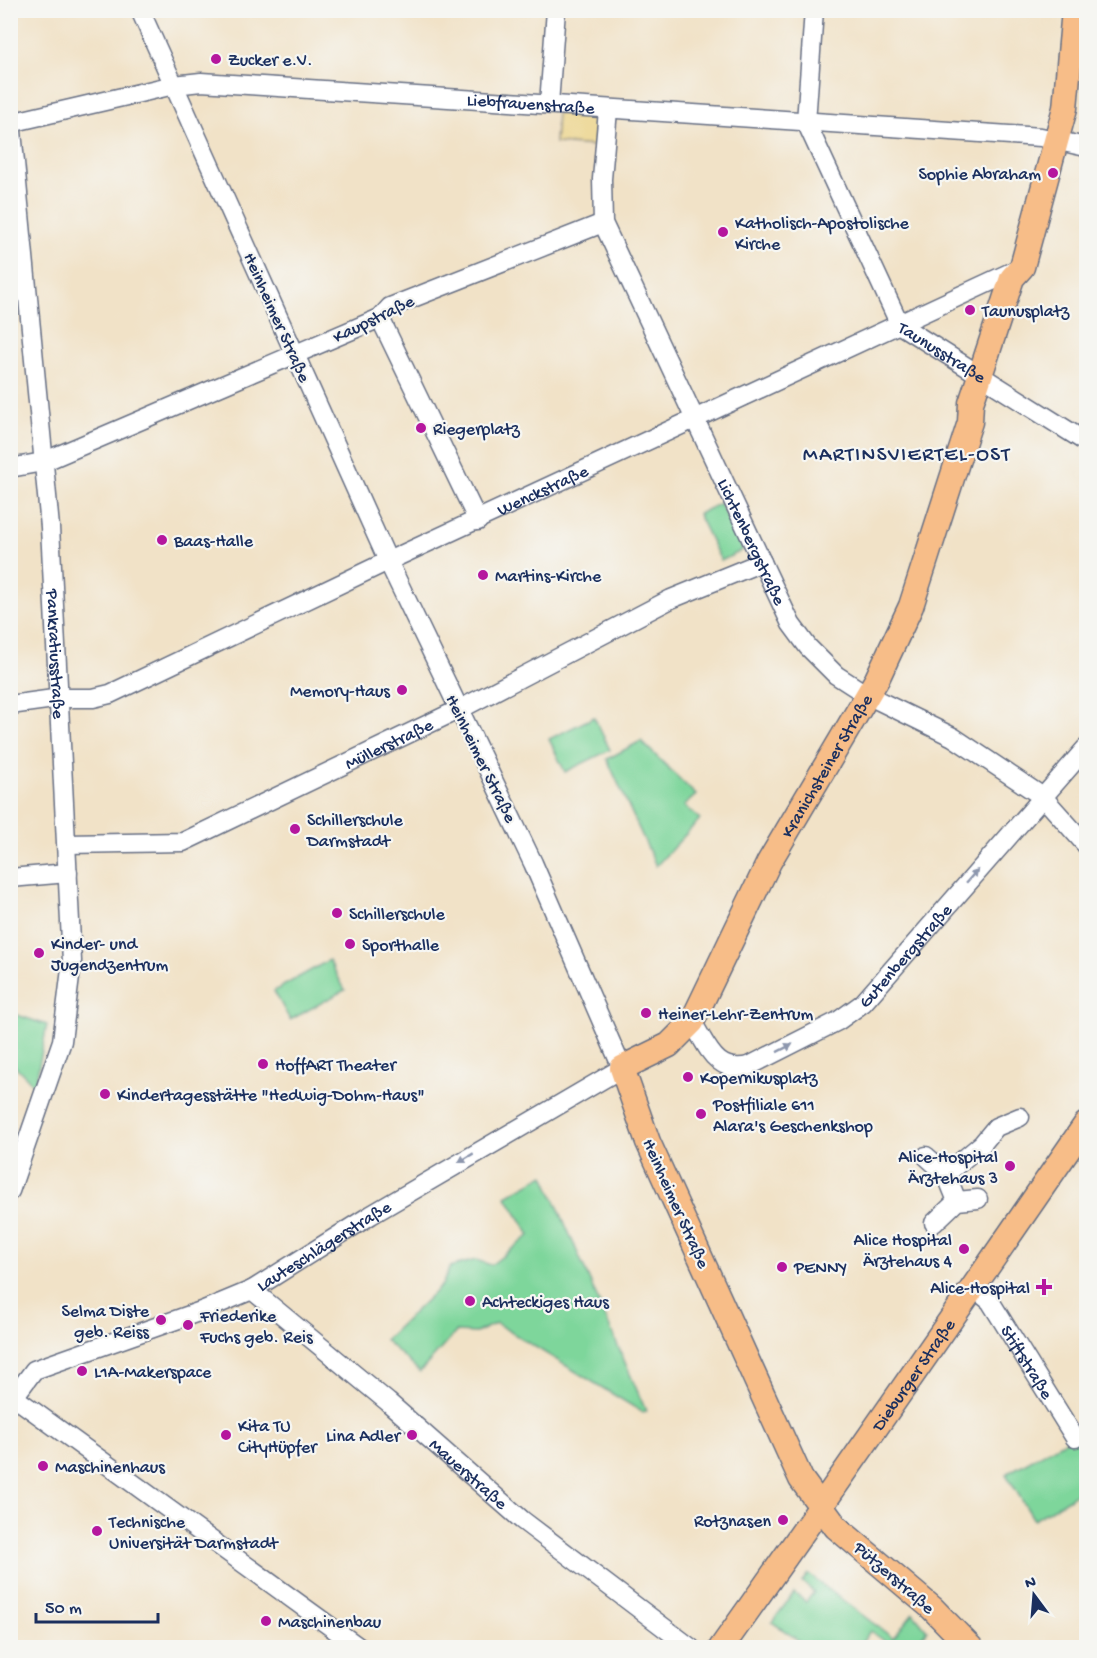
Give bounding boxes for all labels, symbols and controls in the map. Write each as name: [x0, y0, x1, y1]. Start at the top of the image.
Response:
place label: Zucker e.V.: [228, 51, 313, 72]
marker: Zucker e.V.: [209, 52, 223, 66]
street label: Liebfrauenstraße: [466, 91, 596, 120]
place label: Sophie Abraham: [918, 165, 1041, 186]
marker: Sophie Abraham: [1046, 166, 1060, 180]
place label: Katholisch-Apostolische Kirche: [735, 214, 910, 256]
marker: Katholisch-Apostolische Kirche: [716, 225, 730, 239]
street label: Heinheimer Straße: [238, 250, 314, 387]
street label: Kaupstraße: [330, 291, 419, 349]
place label: Taunusplatz: [981, 302, 1070, 323]
marker: Taunusplatz: [963, 303, 977, 317]
street label: Taunusstraße: [892, 318, 989, 390]
place label: Riegerplatz: [433, 420, 521, 441]
marker: Riegerplatz: [414, 421, 428, 435]
district label: MARTINSVIERTEL-OST: [803, 444, 1011, 469]
street label: Wenckstraße: [494, 461, 593, 522]
street label: Lichtenbergstraße: [711, 476, 789, 610]
place label: Baas-Halle: [173, 532, 254, 553]
marker: Baas-Halle: [155, 533, 169, 547]
place label: Martins-Kirche: [495, 567, 602, 588]
marker: Martins-Kirche: [476, 568, 490, 582]
street label: Pankratiusstraße: [40, 588, 68, 720]
place label: Memory-Haus: [290, 682, 391, 703]
marker: Memory-Haus: [395, 683, 409, 697]
street label: Kranichsteiner Straße: [778, 691, 879, 842]
street label: Heinheimer Straße: [440, 692, 520, 827]
street label: Müllerstraße: [342, 715, 438, 776]
place label: Schillerschule Darmstadt: [306, 811, 403, 853]
marker: Schillerschule Darmstadt: [288, 822, 302, 836]
one-way arrow: [965, 869, 978, 884]
street label: Gutenbergstraße: [856, 900, 958, 1013]
place label: Schillerschule: [349, 905, 445, 926]
marker: Schillerschule: [330, 906, 344, 920]
place label: Kinder- und Jugendzentrum: [51, 935, 169, 977]
place label: Sporthalle: [362, 936, 440, 957]
marker: Sporthalle: [343, 937, 357, 951]
marker: Kinder- und Jugendzentrum: [32, 946, 46, 960]
place label: Heiner-Lehr-Zentrum: [658, 1005, 814, 1026]
marker: Heiner-Lehr-Zentrum: [639, 1006, 653, 1020]
one-way arrow: [776, 1043, 793, 1053]
place label: HoffART Theater: [275, 1056, 397, 1077]
marker: HoffART Theater: [256, 1057, 270, 1071]
place label: Kopernikusplatz: [700, 1069, 818, 1090]
marker: Kopernikusplatz: [681, 1070, 695, 1084]
place label: Kindertagesstätte "Hedwig-Dohm-Haus": [117, 1086, 425, 1107]
marker: Kindertagesstätte "Hedwig-Dohm-Haus": [98, 1087, 112, 1101]
place label: Postfiliale 611 Alara's Geschenkshop: [712, 1096, 873, 1138]
marker: Postfiliale 611 Alara's Geschenkshop: [694, 1107, 708, 1121]
street label: Heinheimer Straße: [637, 1136, 713, 1273]
place label: Alice-Hospital Ärztehaus 3: [898, 1148, 998, 1190]
one-way arrow: [458, 1153, 474, 1164]
marker: Alice-Hospital Ärztehaus 3: [1003, 1159, 1017, 1173]
street label: Lauteschlägerstraße: [253, 1197, 396, 1297]
place label: Alice Hospital Ärztehaus 4: [854, 1231, 952, 1273]
marker: Alice Hospital Ärztehaus 4: [957, 1242, 971, 1256]
place label: PENNY: [793, 1259, 847, 1280]
marker: PENNY: [775, 1260, 789, 1274]
marker: Alice-Hospital: [1035, 1278, 1053, 1296]
place label: Alice-Hospital: [930, 1279, 1030, 1300]
place label: Achteckiges Haus: [482, 1293, 610, 1314]
marker: Achteckiges Haus: [463, 1294, 477, 1308]
place label: Selma Diste geb. Reiss: [61, 1302, 150, 1344]
place label: Friederike Fuchs geb. Reis: [199, 1307, 314, 1349]
marker: Selma Diste geb. Reiss: [154, 1313, 168, 1327]
street label: Dieburger Straße: [868, 1315, 961, 1437]
marker: Friederike Fuchs geb. Reis: [181, 1318, 195, 1332]
street label: Stiftstraße: [995, 1322, 1057, 1404]
place label: L1A-Makerspace: [94, 1363, 212, 1384]
marker: L1A-Makerspace: [75, 1364, 89, 1378]
place label: Kita TU CityHüpfer: [238, 1417, 318, 1459]
place label: Lina Adler: [326, 1427, 402, 1448]
marker: Kita TU CityHüpfer: [219, 1428, 233, 1442]
marker: Lina Adler: [405, 1428, 419, 1442]
street label: Mauerstraße: [424, 1435, 511, 1516]
place label: Maschinenhaus: [55, 1458, 166, 1479]
marker: Maschinenhaus: [36, 1459, 50, 1473]
place label: Rotznasen: [694, 1512, 771, 1533]
place label: Technische Universität Darmstadt: [108, 1513, 279, 1555]
marker: Rotznasen: [776, 1513, 790, 1527]
marker: Technische Universität Darmstadt: [90, 1524, 104, 1538]
street label: Pützerstraße: [848, 1538, 938, 1620]
north arrow: [1004, 1565, 1064, 1625]
text: N: [1023, 1573, 1039, 1595]
scale bar: [36, 1586, 158, 1624]
text: 50 m: [45, 1599, 82, 1620]
place label: Maschinenbau: [278, 1613, 382, 1634]
marker: Maschinenbau: [259, 1614, 273, 1628]

